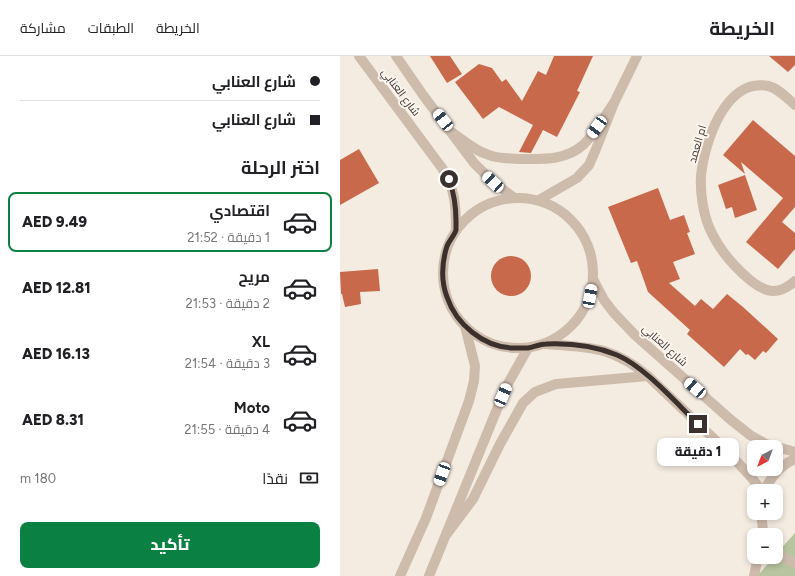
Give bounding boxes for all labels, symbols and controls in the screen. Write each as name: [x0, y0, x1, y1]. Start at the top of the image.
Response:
text: الخريطة: [709, 17, 775, 40]
text: مشاركة: [20, 20, 66, 37]
text: الطبقات: [88, 20, 134, 37]
text: الخريطة: [156, 20, 200, 37]
street label: شارع العنابي: [377, 66, 423, 120]
text: شارع العنابي: [212, 73, 296, 91]
car: [431, 107, 455, 133]
text: شارع العنابي: [212, 111, 296, 129]
car: [585, 114, 609, 140]
street label: ام العمد: [686, 124, 710, 165]
text: اختر الرحلة: [241, 157, 320, 179]
car: [480, 169, 506, 195]
route start: [440, 170, 458, 188]
text: اقتصادي: [210, 202, 270, 220]
icon: car: [282, 204, 318, 240]
text: AED 9.49: [22, 213, 87, 231]
text: 1 دقيقة · 21:52: [187, 230, 270, 245]
text: مريح: [238, 268, 270, 286]
icon: car: [282, 270, 318, 306]
text: AED 12.81: [22, 279, 91, 297]
car: [582, 283, 598, 309]
text: 2 دقيقة · 21:53: [185, 296, 270, 311]
street label: شارع العنابي: [638, 322, 690, 370]
text: XL: [252, 333, 270, 351]
icon: car: [282, 336, 318, 372]
text: AED 16.13: [22, 345, 90, 363]
text: 3 دقيقة · 21:54: [185, 356, 270, 371]
car: [682, 376, 708, 400]
car: [493, 382, 513, 408]
text: Moto: [234, 399, 270, 417]
icon: car: [282, 402, 318, 438]
text: AED 8.31: [22, 411, 84, 429]
route end: [689, 415, 707, 433]
text: 4 دقيقة · 21:55: [184, 422, 270, 437]
callout: 1 دقيقة: [657, 438, 739, 466]
north arrow: [747, 440, 783, 476]
map controls: [747, 440, 783, 564]
text: 1 دقيقة: [675, 444, 721, 459]
car: [432, 461, 452, 487]
icon: cash: [298, 467, 320, 489]
text: نقدًا: [262, 470, 288, 488]
text: 180 m: [20, 471, 56, 486]
button: +: [747, 484, 783, 520]
button: تأكيد: [20, 522, 320, 568]
button: −: [747, 528, 783, 564]

